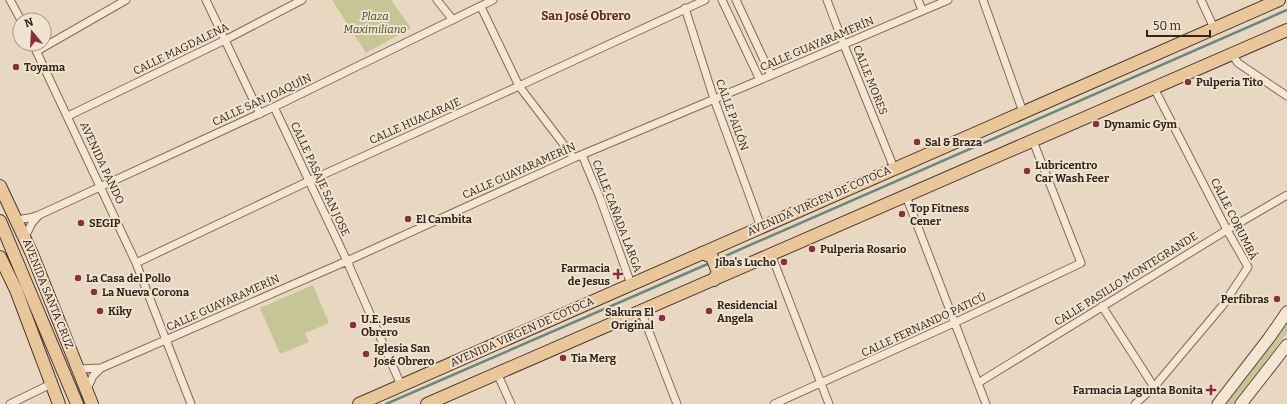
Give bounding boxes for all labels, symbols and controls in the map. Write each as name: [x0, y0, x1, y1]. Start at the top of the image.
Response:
district label: San José Obrero: [541, 9, 631, 23]
park label: Plaza Maximiliano: [344, 10, 406, 36]
north arrow: [12, 12, 52, 52]
scale bar: [1147, 12, 1210, 38]
street label: CALLE GUAYARAMERÍN: [758, 13, 876, 74]
text: N: [23, 15, 36, 30]
text: 50 m: [1153, 19, 1182, 33]
street label: CALLE MAGDALENA: [131, 20, 231, 78]
street label: CALLE MORES: [850, 43, 890, 117]
place label: Toyama: [24, 61, 66, 74]
marker: Toyama: [11, 62, 21, 72]
street label: CALLE SAN JOAQUÍN: [210, 70, 314, 129]
place label: Pulperia Tito: [1196, 76, 1263, 89]
street label: CALLE PAILÓN: [713, 77, 752, 153]
marker: Pulperia Tito: [1183, 77, 1193, 87]
street label: CALLE HUACARAJE: [367, 95, 463, 147]
place label: Dynamic Gym: [1104, 118, 1178, 131]
marker: Dynamic Gym: [1091, 119, 1101, 129]
street label: AVENIDA PANDO: [77, 120, 127, 206]
street label: CALLE PASAJE SAN JOSE: [288, 120, 352, 238]
place label: Sal & Braza: [925, 136, 983, 149]
marker: Sal & Braza: [912, 137, 922, 147]
street label: CALLE GUAYARAMERÍN: [460, 139, 578, 202]
street label: CALLE CAÑADA LARGA: [590, 158, 645, 274]
place label: Lubricentro Car Wash Feer: [1035, 159, 1110, 185]
street label: AVENIDA VIRGEN DE COTOCA: [745, 163, 893, 239]
marker: Lubricentro Car Wash Feer: [1022, 166, 1032, 176]
street label: CALLE CORUMBÁ: [1208, 176, 1261, 262]
place label: Top Fitness Cener: [910, 202, 970, 228]
marker: Top Fitness Cener: [897, 209, 907, 219]
place label: El Cambita: [416, 213, 473, 226]
marker: El Cambita: [403, 214, 413, 224]
place label: SEGIP: [89, 217, 121, 230]
marker: SEGIP: [76, 218, 86, 228]
street label: CALLE PASILLO MONTEGRANDE: [1052, 229, 1200, 329]
street label: AVENIDA SANTA CRUZ: [20, 237, 76, 351]
place label: Pulperia Rosario: [820, 243, 906, 256]
marker: Pulperia Rosario: [807, 244, 817, 254]
place label: Jiba's Lucho: [714, 256, 776, 269]
marker: Jiba's Lucho: [779, 257, 789, 267]
place label: Farmacia de Jesus: [561, 262, 611, 288]
marker: Farmacia de Jesus: [613, 269, 623, 279]
street label: CALLE GUAYARAMERÍN: [164, 271, 282, 334]
place label: La Casa del Pollo: [86, 272, 171, 285]
marker: La Casa del Pollo: [73, 273, 83, 283]
place label: La Nueva Corona: [102, 286, 190, 299]
marker: La Nueva Corona: [89, 287, 99, 297]
street label: CALLE FERNANDO PATICÚ: [859, 289, 989, 360]
place label: Perfibras: [1221, 293, 1270, 306]
street label: AVENIDA VIRGEN DE COTOCA: [448, 294, 596, 370]
marker: Perfibras: [1272, 294, 1282, 304]
place label: Residencial Angela: [717, 299, 778, 325]
place label: Kiky: [108, 305, 133, 318]
marker: Kiky: [95, 306, 105, 316]
place label: Sakura El Original: [605, 306, 655, 332]
marker: Residencial Angela: [704, 306, 714, 316]
place label: U.E. Jesus Obrero: [361, 313, 411, 339]
marker: Sakura El Original: [657, 313, 667, 323]
marker: U.E. Jesus Obrero: [348, 320, 358, 330]
place label: Iglesia San José Obrero: [373, 342, 434, 368]
marker: Iglesia San José Obrero: [361, 349, 371, 359]
place label: Tia Merg: [571, 352, 617, 365]
marker: Tia Merg: [558, 353, 568, 363]
place label: Farmacia Lagunta Bonita: [1073, 384, 1204, 397]
marker: Farmacia Lagunta Bonita: [1206, 385, 1216, 395]

